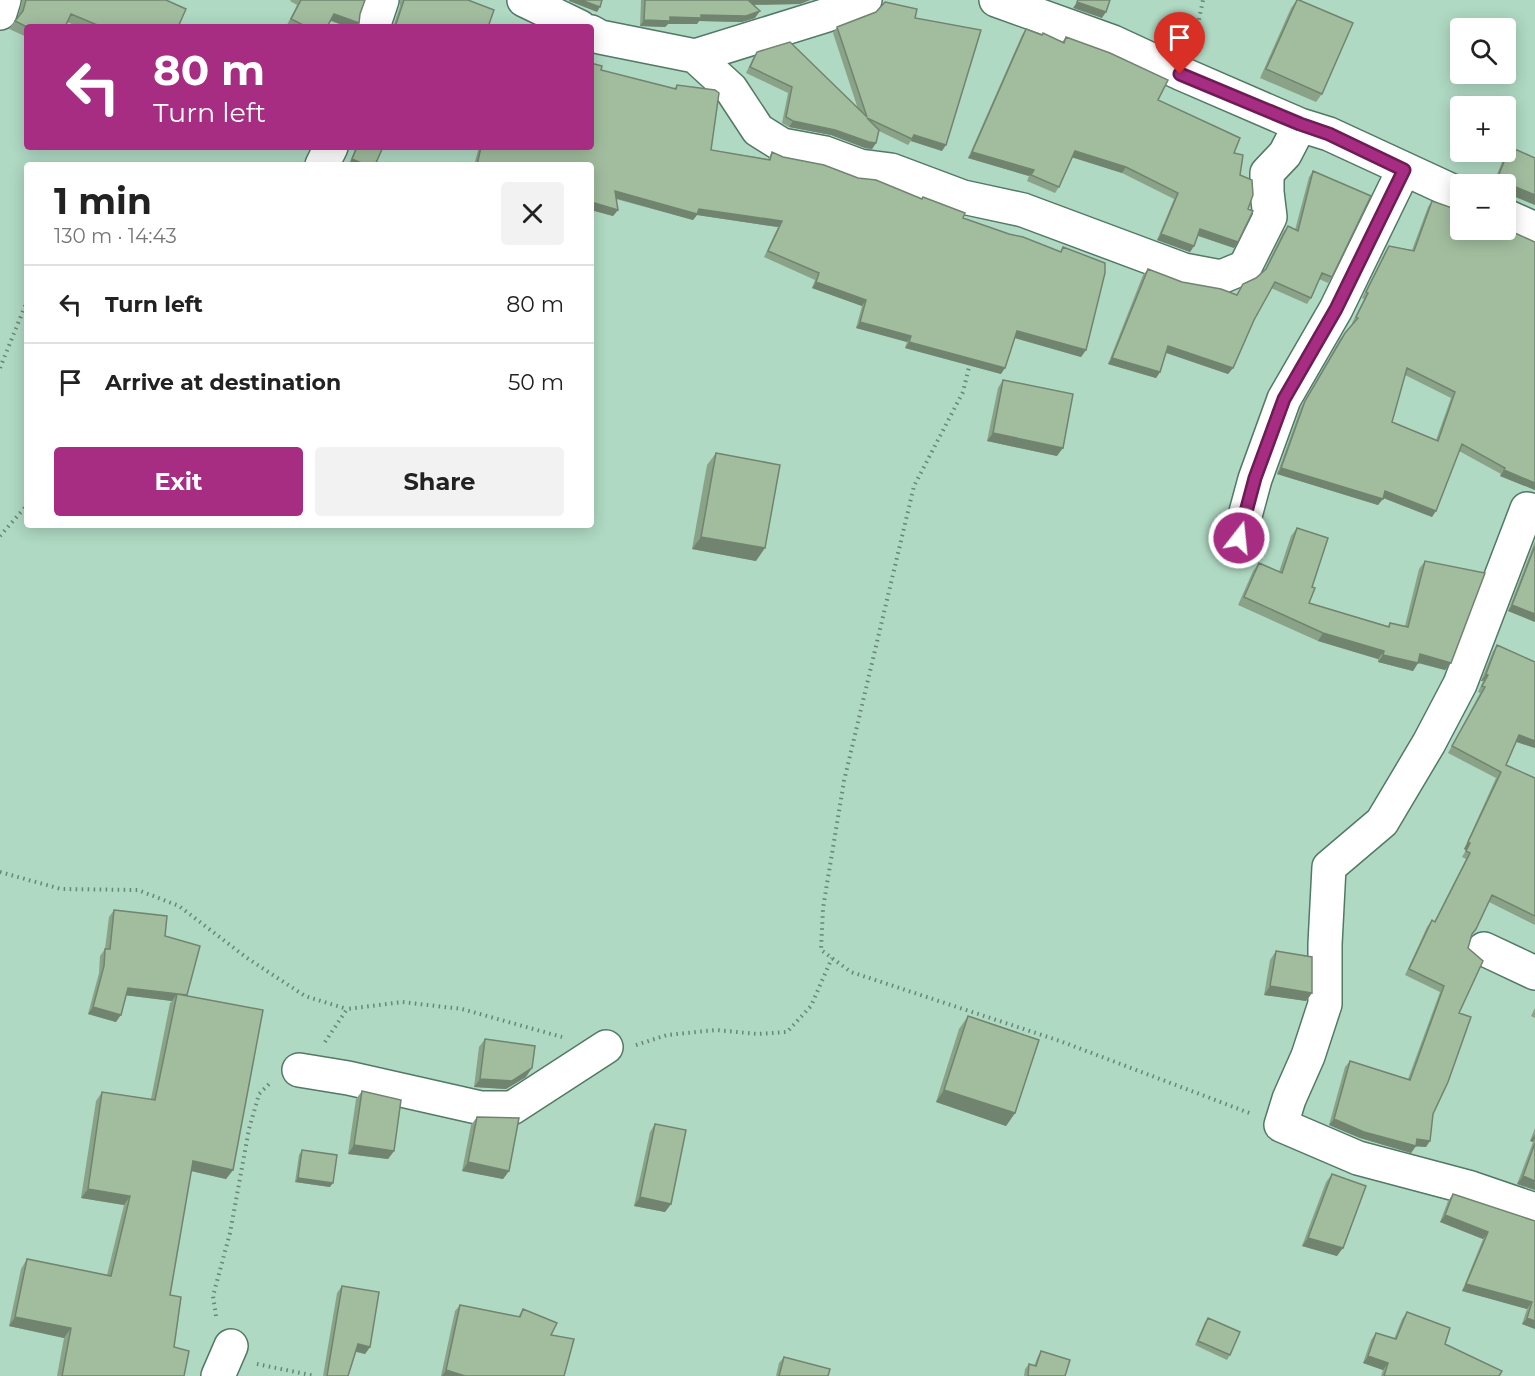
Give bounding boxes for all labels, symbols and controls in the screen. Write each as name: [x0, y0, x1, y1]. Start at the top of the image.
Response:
pin: [1154, 12, 1205, 74]
map controls: [1450, 18, 1516, 240]
button: search: [1450, 18, 1516, 84]
icon: arrive: [1163, 21, 1196, 54]
text: 80 m: [153, 44, 265, 96]
icon: left: [54, 48, 132, 126]
text: Turn left: [153, 96, 266, 129]
button: +: [1450, 96, 1516, 162]
button: −: [1450, 174, 1516, 240]
text: 1 min: [54, 179, 152, 223]
button: close: [501, 182, 564, 245]
text: 130 m · 14:43: [54, 224, 177, 248]
icon: left: [54, 288, 87, 321]
text: Turn left: [105, 291, 203, 318]
text: 80 m: [506, 291, 564, 318]
icon: arrive: [54, 366, 87, 399]
text: Arrive at destination: [105, 369, 341, 396]
text: 50 m: [508, 369, 564, 396]
button: Exit: [54, 447, 303, 516]
button: Share: [315, 447, 564, 516]
position arrow: [1207, 506, 1271, 570]

